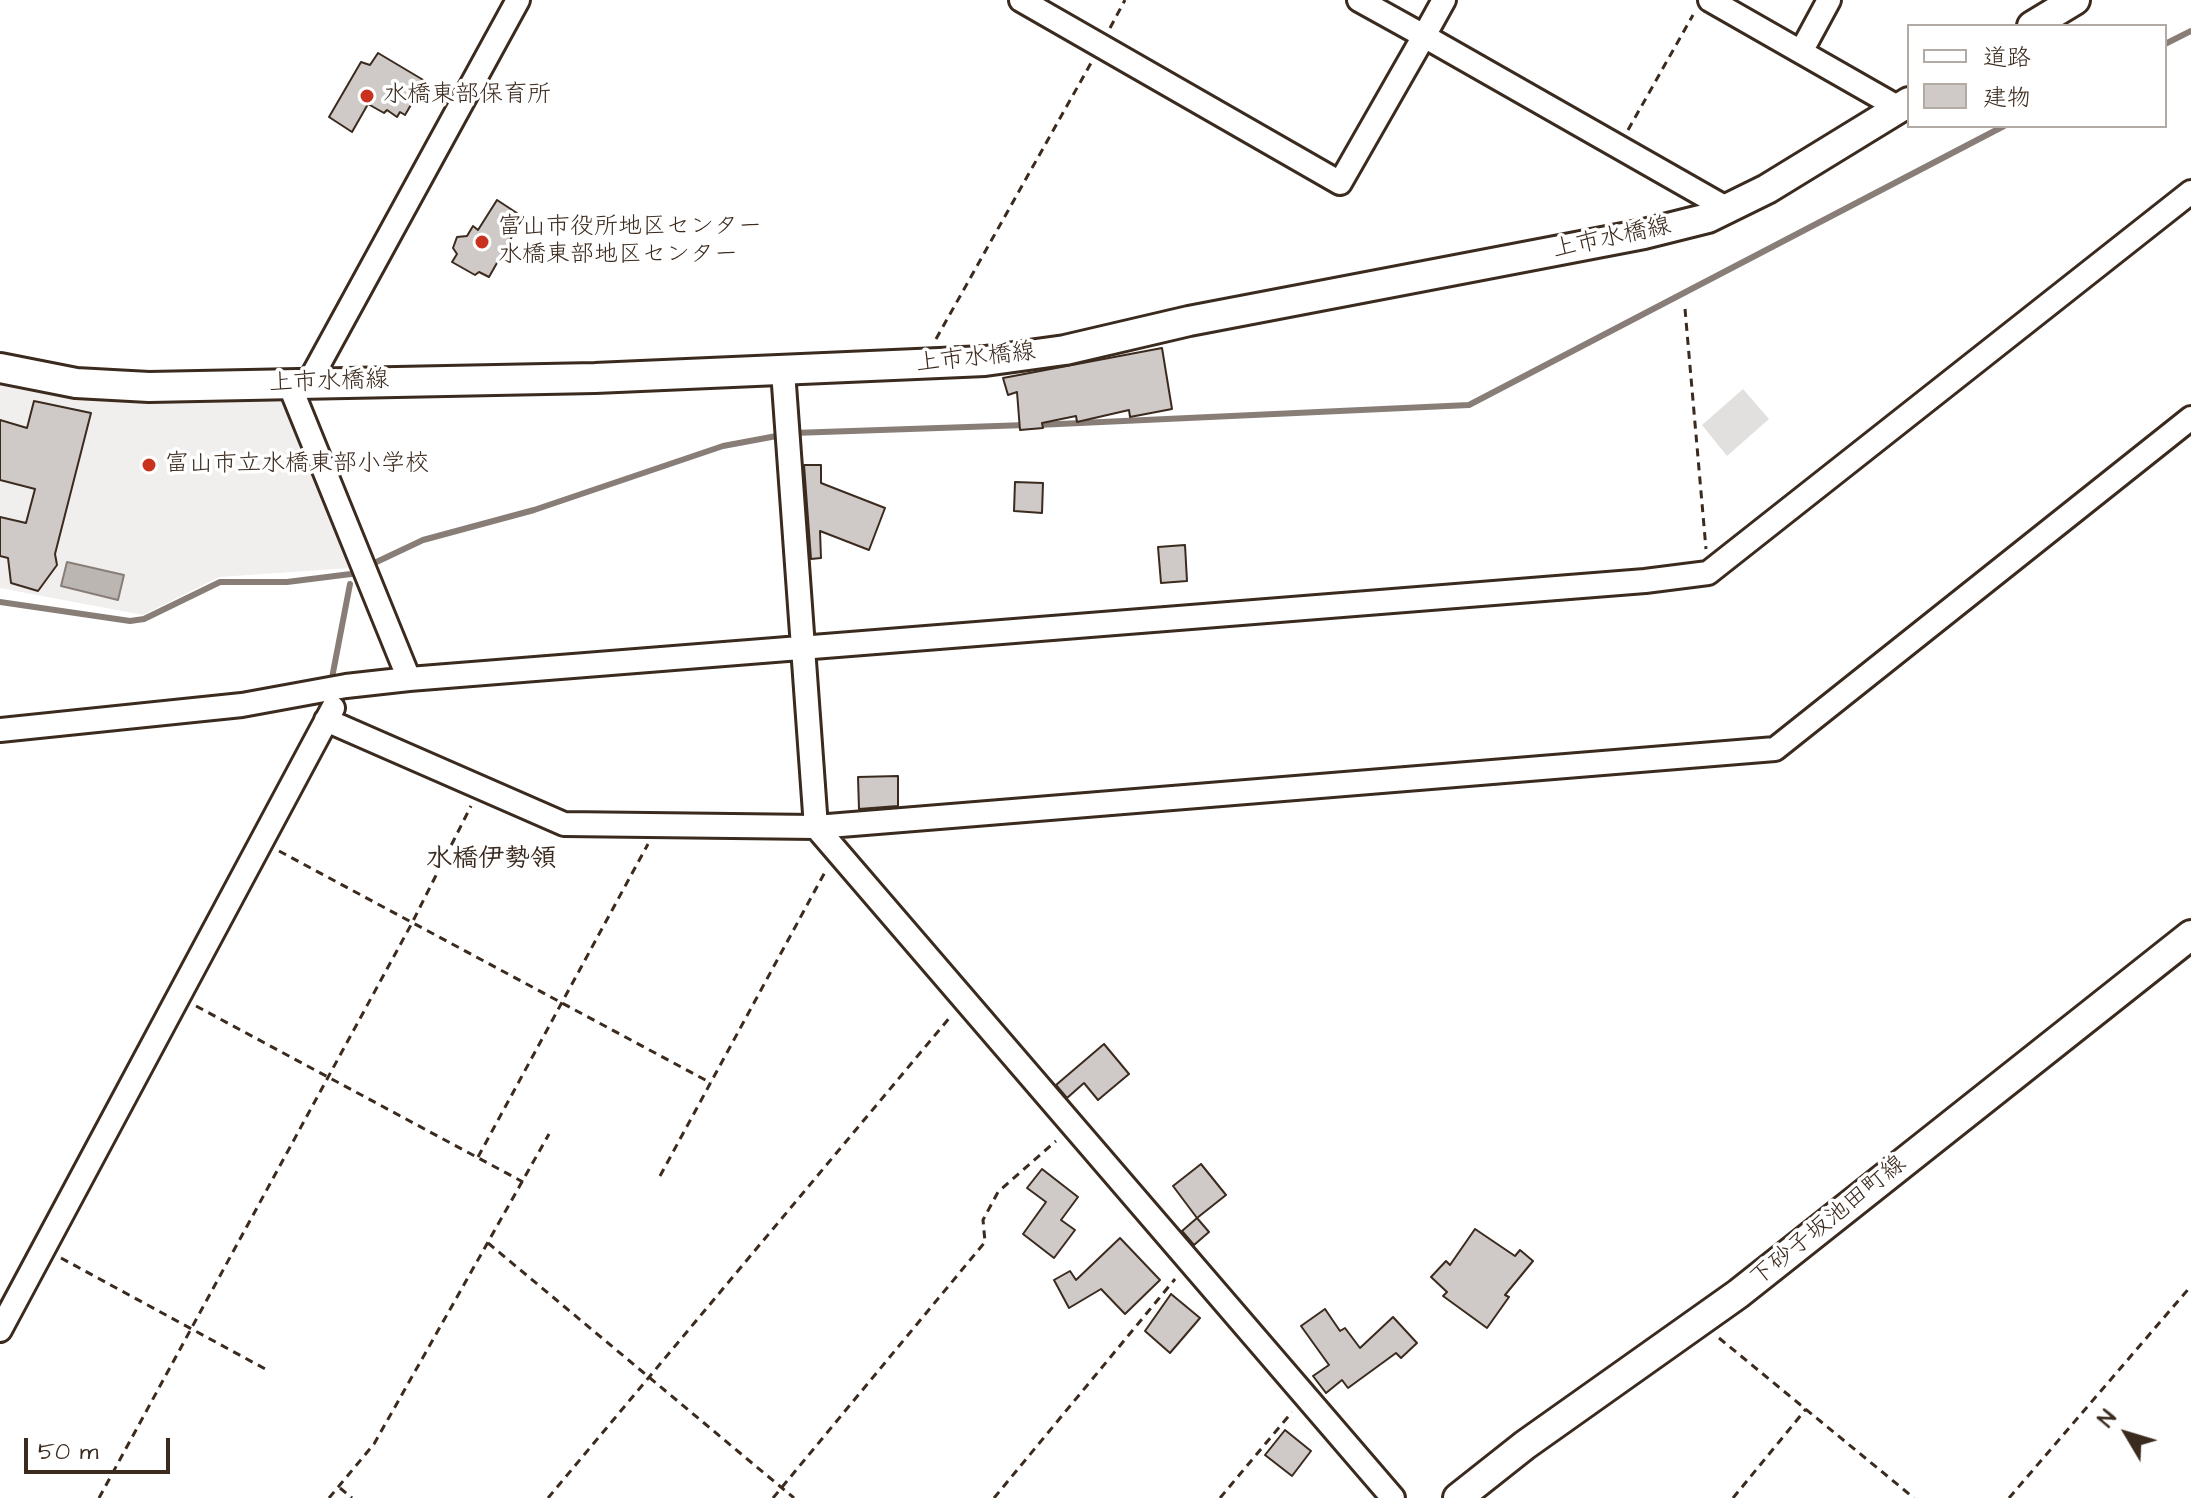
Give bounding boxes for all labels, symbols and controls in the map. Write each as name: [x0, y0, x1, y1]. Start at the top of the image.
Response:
legend: [1907, 24, 2167, 128]
text: 道路: [1983, 41, 2031, 75]
text: 建物: [1983, 81, 2031, 115]
place label: 水橋東部保育所: [383, 82, 551, 110]
marker: 水橋東部保育所: [358, 87, 376, 105]
street label: 上市水橋線: [1550, 212, 1674, 266]
place label: 富山市役所地区センター 水橋東部地区センター: [498, 214, 762, 270]
marker: 富山市役所地区センター 水橋東部地区センター: [473, 233, 491, 251]
street label: 上市水橋線: [915, 338, 1037, 380]
street label: 上市水橋線: [269, 367, 389, 399]
place label: 富山市立水橋東部小学校: [165, 451, 429, 479]
marker: 富山市立水橋東部小学校: [140, 456, 158, 474]
district label: 水橋伊勢領: [426, 845, 556, 877]
street label: 下砂子坂池田町線: [1745, 1150, 1913, 1294]
north arrow: [2087, 1394, 2167, 1474]
text: N: [2091, 1404, 2124, 1434]
scale bar: [28, 1422, 174, 1472]
text: 50 m: [38, 1435, 98, 1469]

